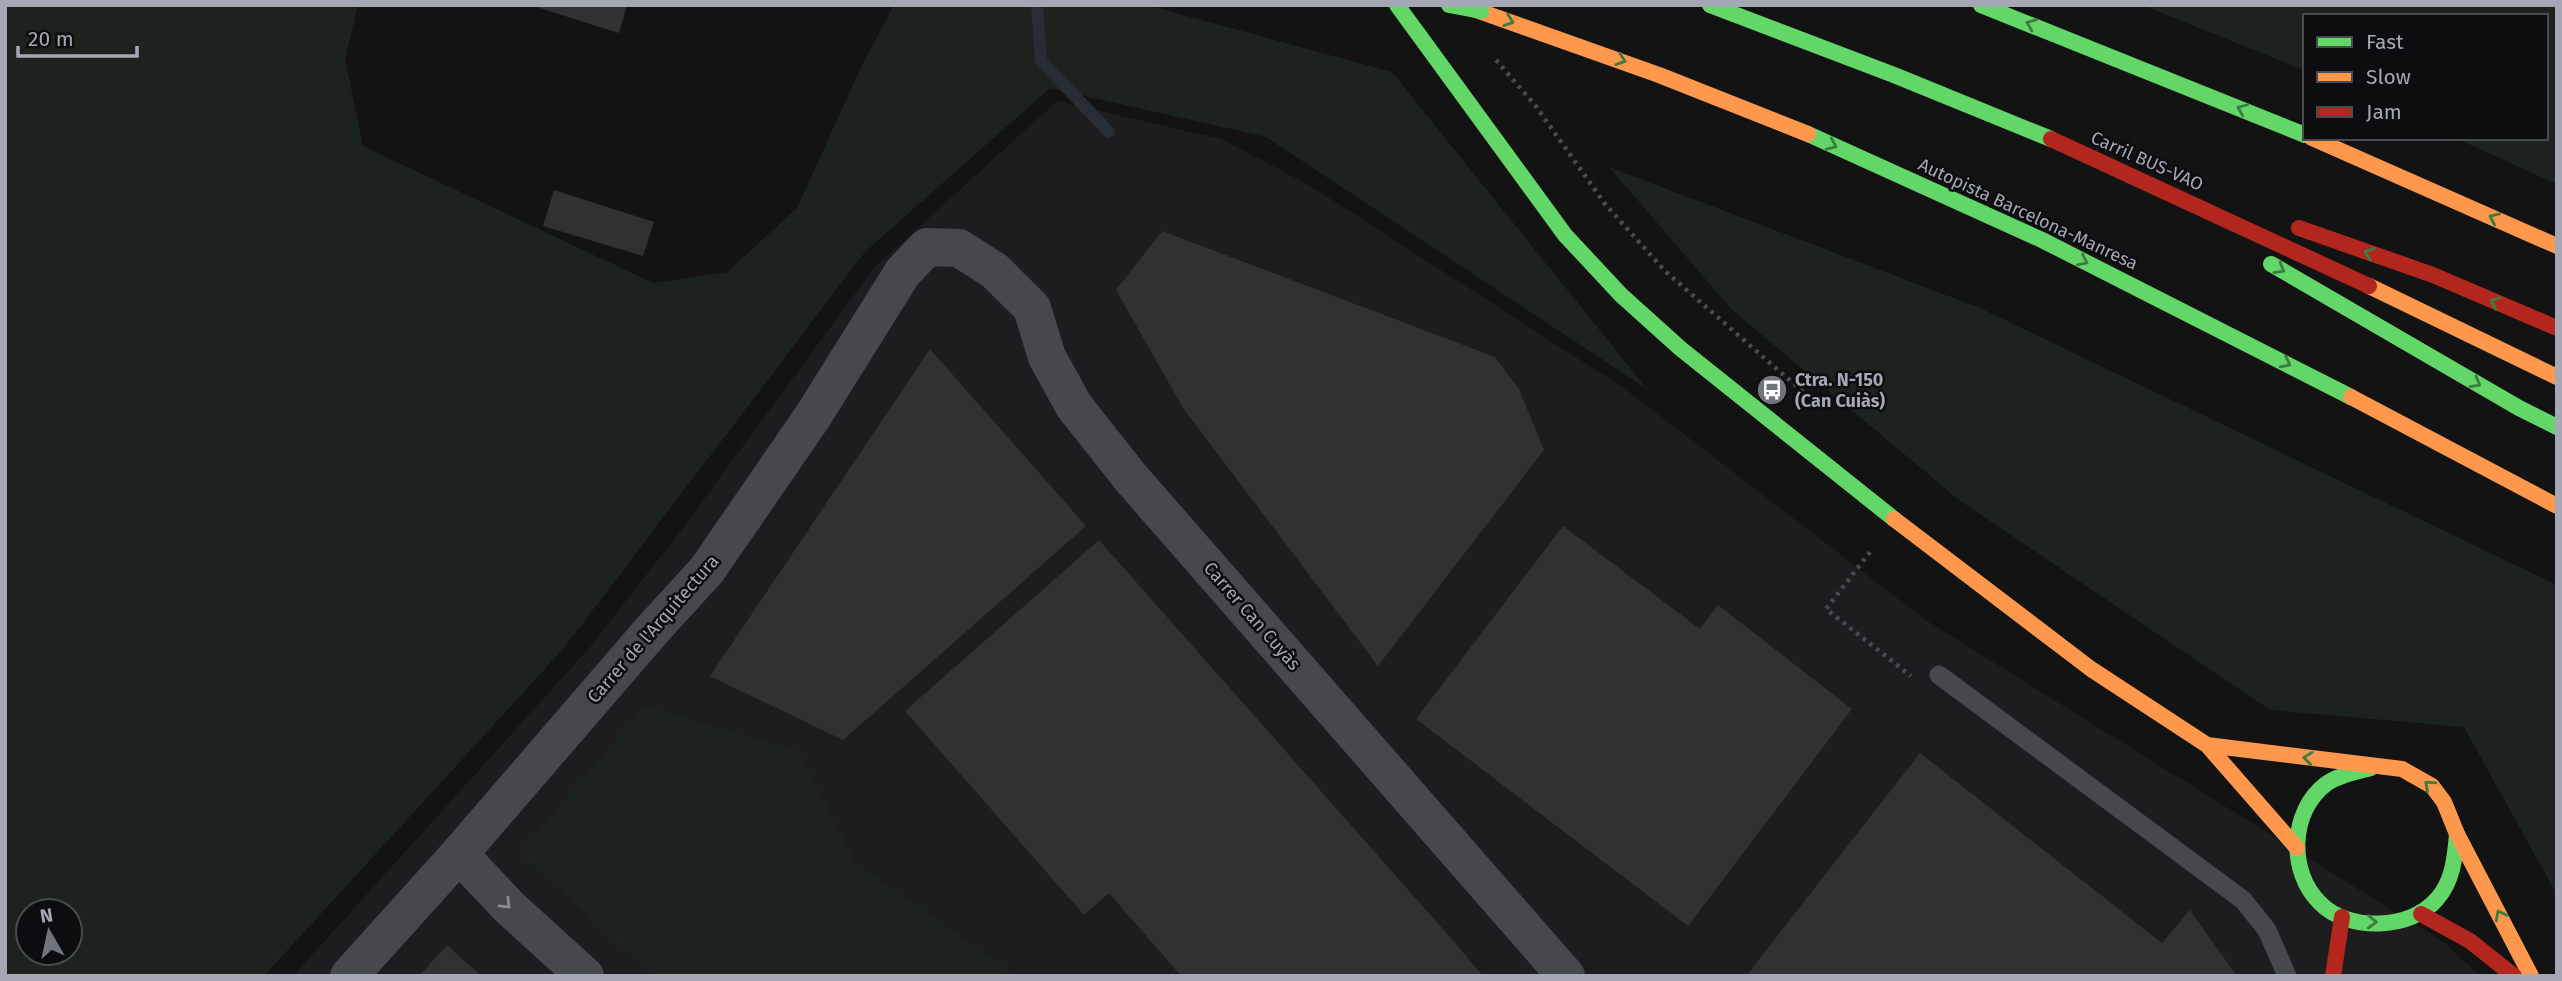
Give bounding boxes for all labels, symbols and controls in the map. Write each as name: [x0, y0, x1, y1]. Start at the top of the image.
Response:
one-way arrow: [1503, 13, 1515, 27]
scale bar: [18, 14, 136, 58]
legend: [2303, 14, 2548, 140]
one-way arrow: [2025, 19, 2037, 33]
text: 20 m: [28, 26, 74, 52]
text: Fast: [2366, 29, 2404, 55]
one-way arrow: [1614, 52, 1627, 66]
text: Slow: [2366, 64, 2411, 90]
text: Jam: [2366, 99, 2402, 125]
one-way arrow: [2236, 103, 2249, 117]
street label: Carril BUS-VAO: [2088, 126, 2206, 196]
one-way arrow: [1825, 137, 1837, 151]
street label: Autopista Barcelona-Manresa: [1915, 153, 2141, 275]
one-way arrow: [2489, 212, 2502, 226]
one-way arrow: [2363, 247, 2376, 261]
one-way arrow: [2076, 252, 2088, 266]
one-way arrow: [2272, 260, 2285, 273]
one-way arrow: [2490, 296, 2502, 310]
one-way arrow: [2279, 355, 2291, 369]
place label: Ctra. N-150 (Can Cuiàs): [1795, 369, 1885, 412]
bus stop icon: Ctra. N-150 (Can Cuiàs): [1755, 373, 1789, 407]
one-way arrow: [2469, 375, 2482, 388]
street label: Carrer de l'Arquitectura: [583, 550, 723, 708]
street label: Carrer Can Cuyàs: [1199, 557, 1305, 675]
one-way arrow: [2303, 750, 2314, 765]
one-way arrow: [2424, 781, 2437, 793]
one-way arrow: [498, 895, 511, 908]
north arrow: [14, 897, 84, 967]
text: N: [38, 903, 54, 928]
one-way arrow: [2494, 910, 2508, 922]
one-way arrow: [2367, 915, 2378, 930]

